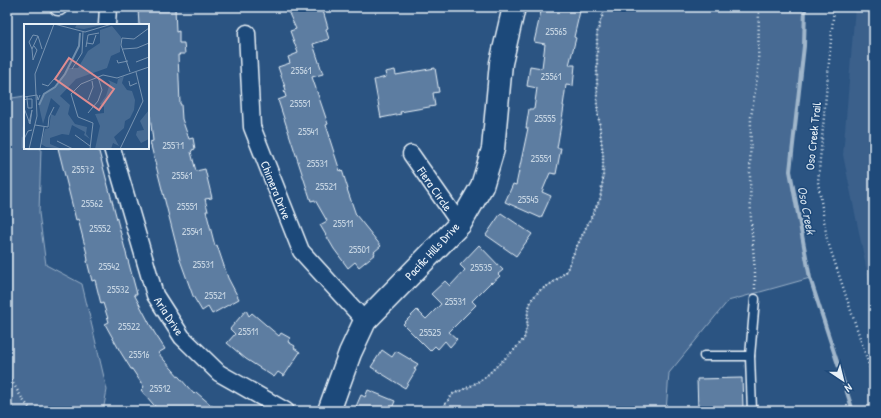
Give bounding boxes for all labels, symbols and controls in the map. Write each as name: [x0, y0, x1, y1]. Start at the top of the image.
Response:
inset map: [24, 24, 149, 149]
house number: 25565: [545, 25, 567, 38]
house number: 25561: [291, 64, 312, 77]
house number: 25561: [541, 70, 562, 83]
house number: 25551: [290, 97, 311, 110]
street label: Oso Creek Trail: [801, 100, 825, 171]
house number: 25555: [534, 112, 557, 125]
house number: 25541: [298, 125, 319, 138]
house number: 25571: [162, 139, 184, 152]
house number: 25551: [531, 152, 552, 165]
house number: 25531: [306, 157, 328, 170]
street label: Chimera Drive: [257, 158, 296, 222]
house number: 25572: [72, 163, 95, 176]
street label: Fiera Circle: [413, 163, 457, 215]
house number: 25561: [172, 169, 193, 182]
house number: 25521: [315, 180, 337, 193]
water label: Oso Creek: [794, 185, 821, 237]
house number: 25545: [517, 193, 539, 206]
house number: 25562: [81, 197, 103, 210]
house number: 25551: [177, 200, 198, 213]
house number: 25511: [333, 217, 354, 230]
street label: Pacific Hills Drive: [401, 218, 463, 284]
house number: 25552: [89, 222, 111, 235]
house number: 25541: [182, 225, 203, 238]
house number: 25501: [348, 243, 370, 256]
house number: 25531: [192, 258, 214, 271]
house number: 25542: [98, 260, 120, 273]
house number: 25535: [470, 261, 493, 274]
house number: 25532: [107, 283, 129, 296]
house number: 25521: [204, 289, 226, 302]
street label: Aria Drive: [150, 293, 188, 339]
house number: 25531: [444, 295, 466, 308]
house number: 25522: [118, 320, 141, 333]
house number: 25511: [238, 325, 259, 338]
house number: 25525: [419, 326, 442, 339]
house number: 25516: [129, 348, 149, 361]
north arrow: [823, 360, 863, 400]
text: N: [842, 381, 855, 396]
house number: 25512: [149, 382, 171, 395]

